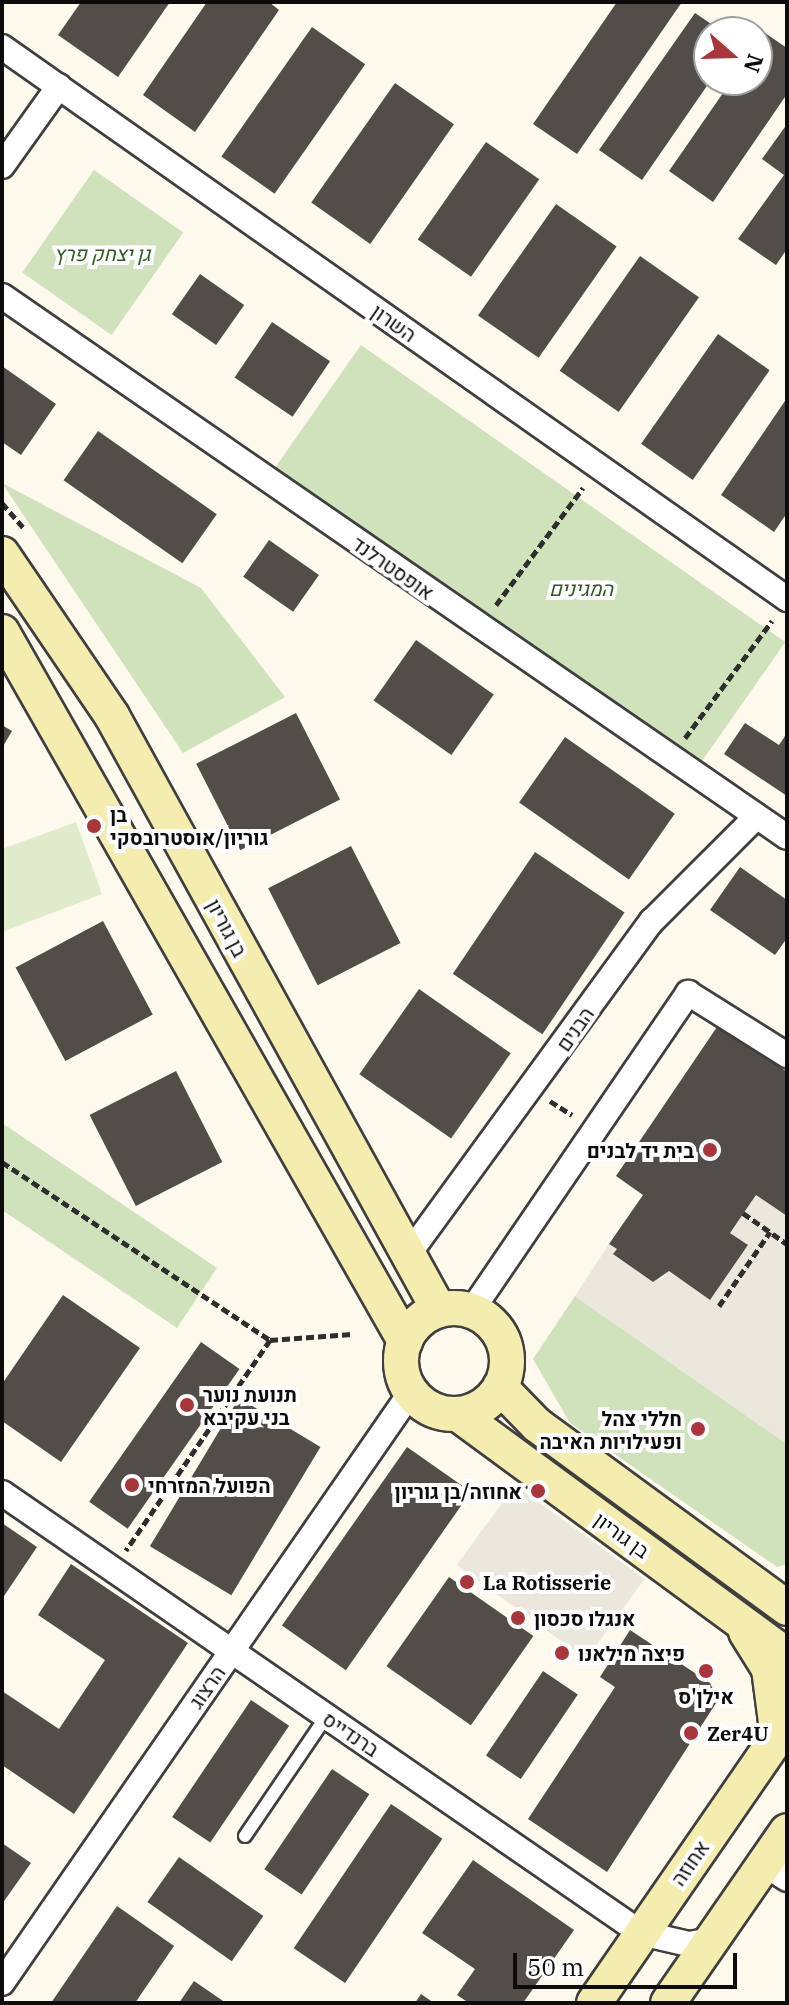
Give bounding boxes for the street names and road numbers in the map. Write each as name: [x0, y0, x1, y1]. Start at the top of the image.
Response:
street label: השרון: [367, 299, 421, 347]
street label: אופסטרלנד: [348, 531, 438, 605]
street label: בן גוריון: [202, 895, 252, 961]
street label: הבנים: [551, 1002, 599, 1056]
street label: בן גוריון: [590, 1507, 654, 1563]
street label: הרצוג: [184, 1661, 230, 1713]
street label: ברנדייס: [318, 1706, 384, 1762]
street label: אחוזה: [666, 1836, 714, 1890]

